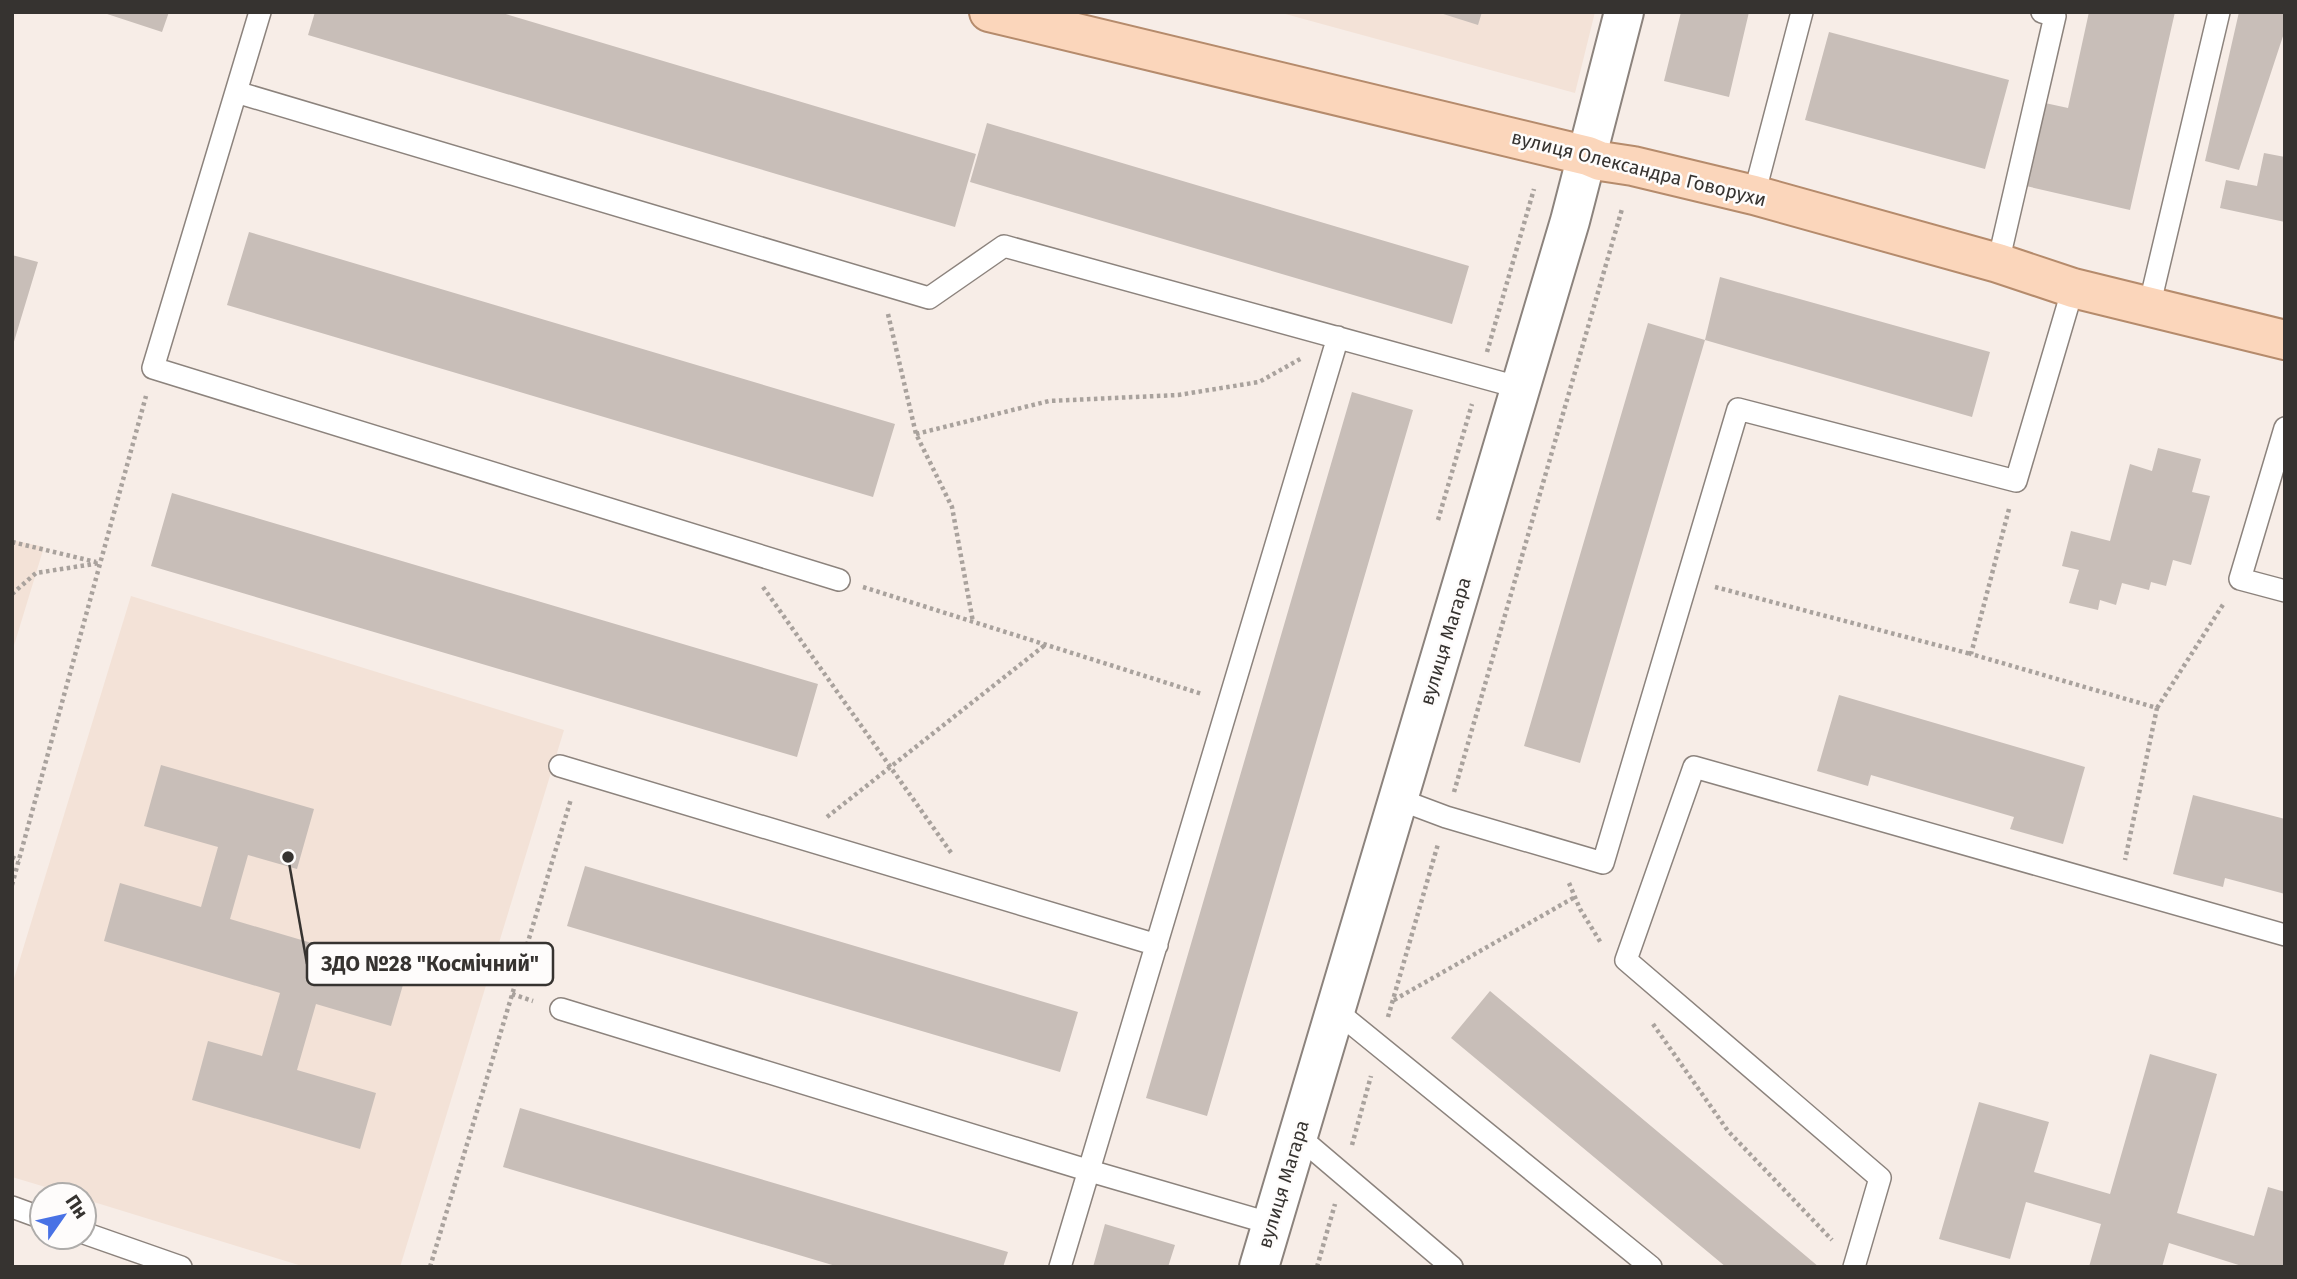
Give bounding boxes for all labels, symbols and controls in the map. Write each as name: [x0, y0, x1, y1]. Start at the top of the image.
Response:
street label: вулиця Олександра Говорухи: [1509, 126, 1769, 211]
street label: вулиця Магара: [1415, 574, 1476, 708]
callout: ЗДО №28 "Космічний": [307, 943, 553, 985]
text: ЗДО №28 "Космічний": [320, 951, 539, 977]
street label: вулиця Магара: [1253, 1117, 1314, 1251]
north arrow: [28, 1181, 98, 1251]
text: Пн: [61, 1190, 93, 1223]

